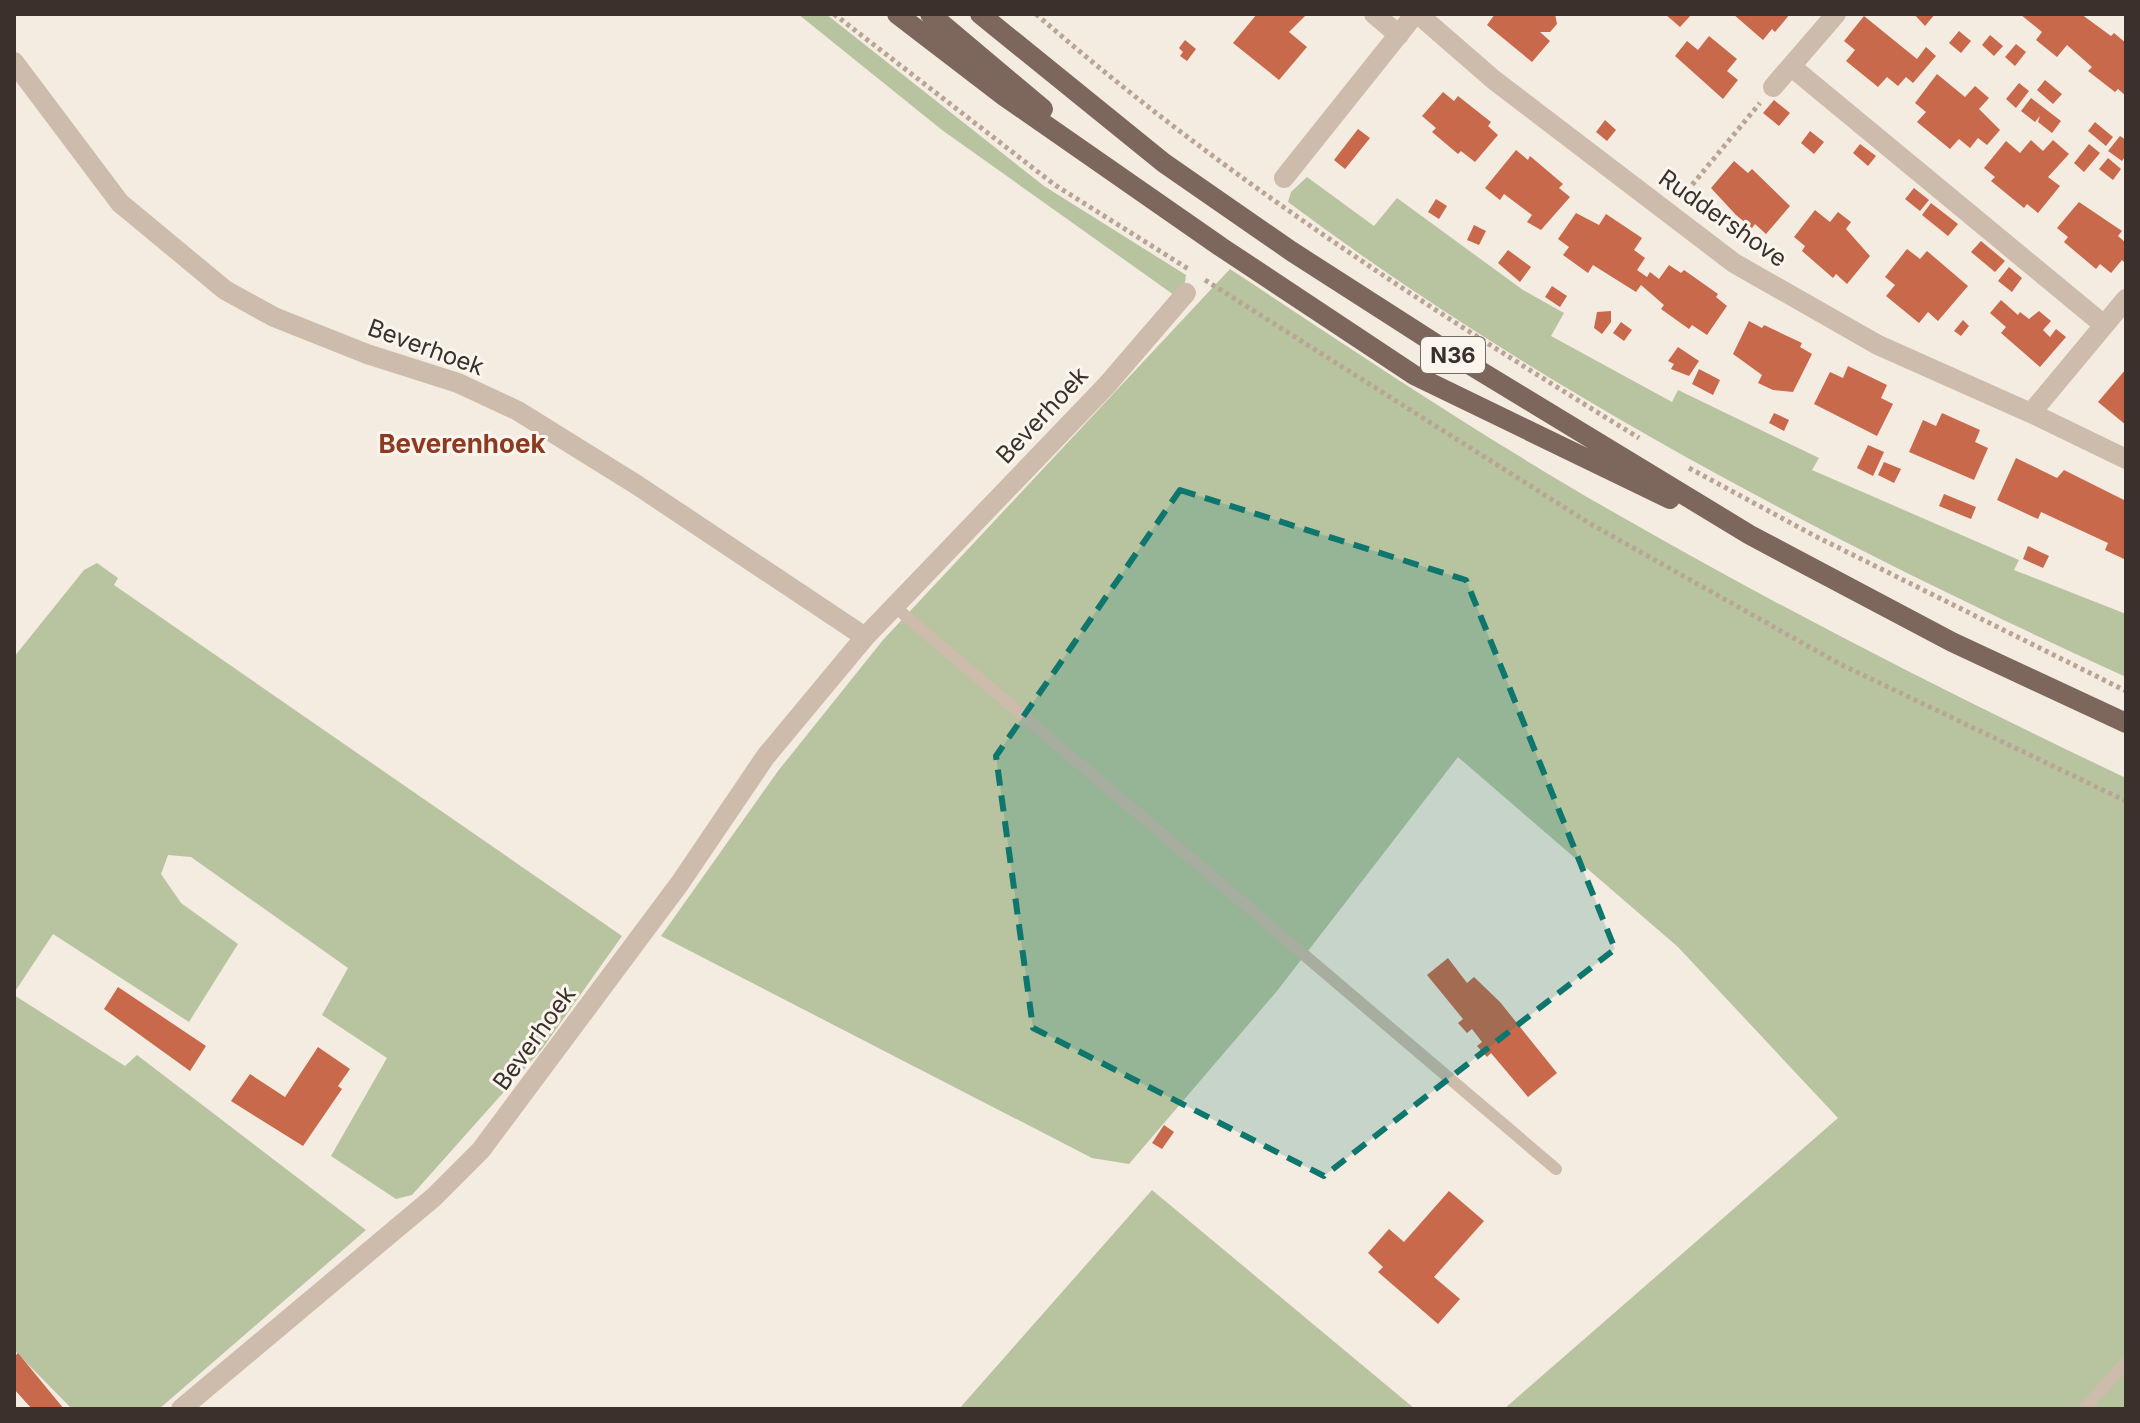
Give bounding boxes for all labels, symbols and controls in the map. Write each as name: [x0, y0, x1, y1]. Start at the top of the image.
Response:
street label: Ruddershove: [1653, 163, 1793, 273]
street label: Beverhoek: [364, 313, 488, 381]
road number: N36: [1421, 337, 1485, 373]
street label: Beverhoek: [990, 361, 1094, 469]
district label: Beverenhoek: [378, 428, 546, 459]
street label: Beverhoek: [487, 980, 581, 1096]

